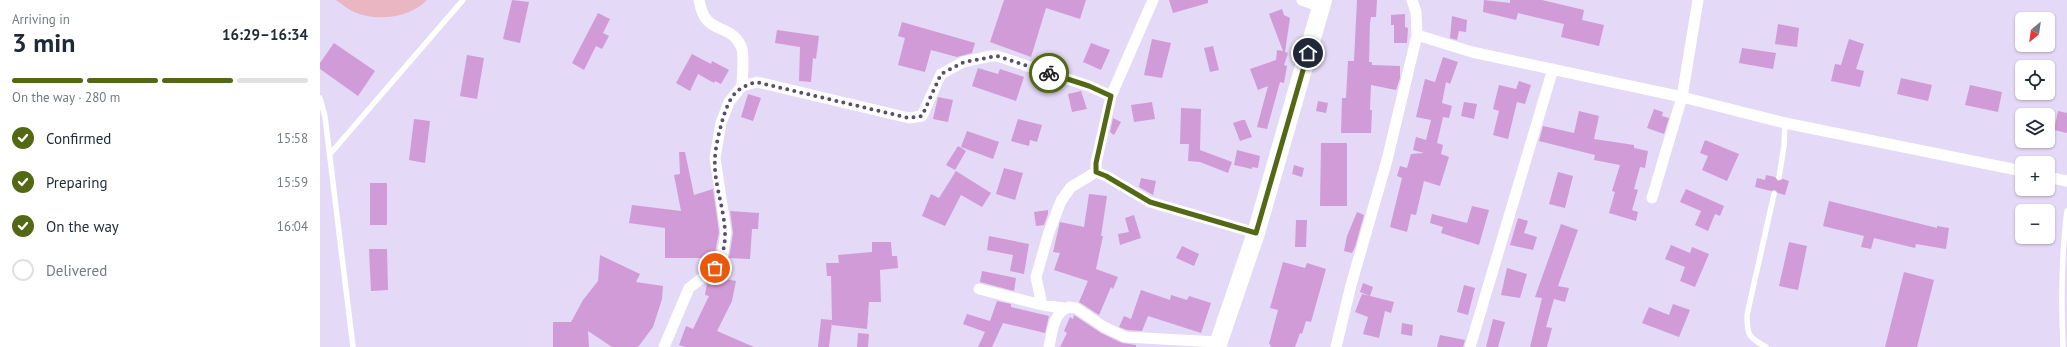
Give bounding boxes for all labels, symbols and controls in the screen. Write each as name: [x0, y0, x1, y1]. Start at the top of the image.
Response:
text: Arriving in: [12, 11, 70, 28]
north arrow: [2015, 12, 2055, 52]
map controls: [2015, 12, 2055, 244]
text: 16:29–16:34: [222, 25, 308, 44]
text: 3 min: [12, 26, 75, 59]
pin: [1291, 36, 1325, 70]
icon: home: [1297, 42, 1319, 64]
courier: [1029, 53, 1069, 93]
button: locate: [2015, 60, 2055, 100]
icon: bike: [1038, 62, 1060, 84]
text: On the way · 280 m: [12, 89, 120, 106]
button: layers: [2015, 108, 2055, 148]
icon: check: [12, 127, 34, 149]
text: Confirmed: [46, 129, 111, 148]
text: 15:58: [277, 130, 308, 147]
button: +: [2015, 156, 2055, 196]
icon: check: [12, 171, 34, 193]
text: Preparing: [46, 173, 108, 192]
text: 15:59: [277, 174, 308, 191]
button: −: [2015, 204, 2055, 244]
icon: check: [12, 215, 34, 237]
text: On the way: [46, 217, 119, 236]
text: 16:04: [277, 218, 308, 235]
pin: [698, 251, 732, 285]
icon: bag: [704, 257, 726, 279]
text: Delivered: [46, 261, 107, 280]

